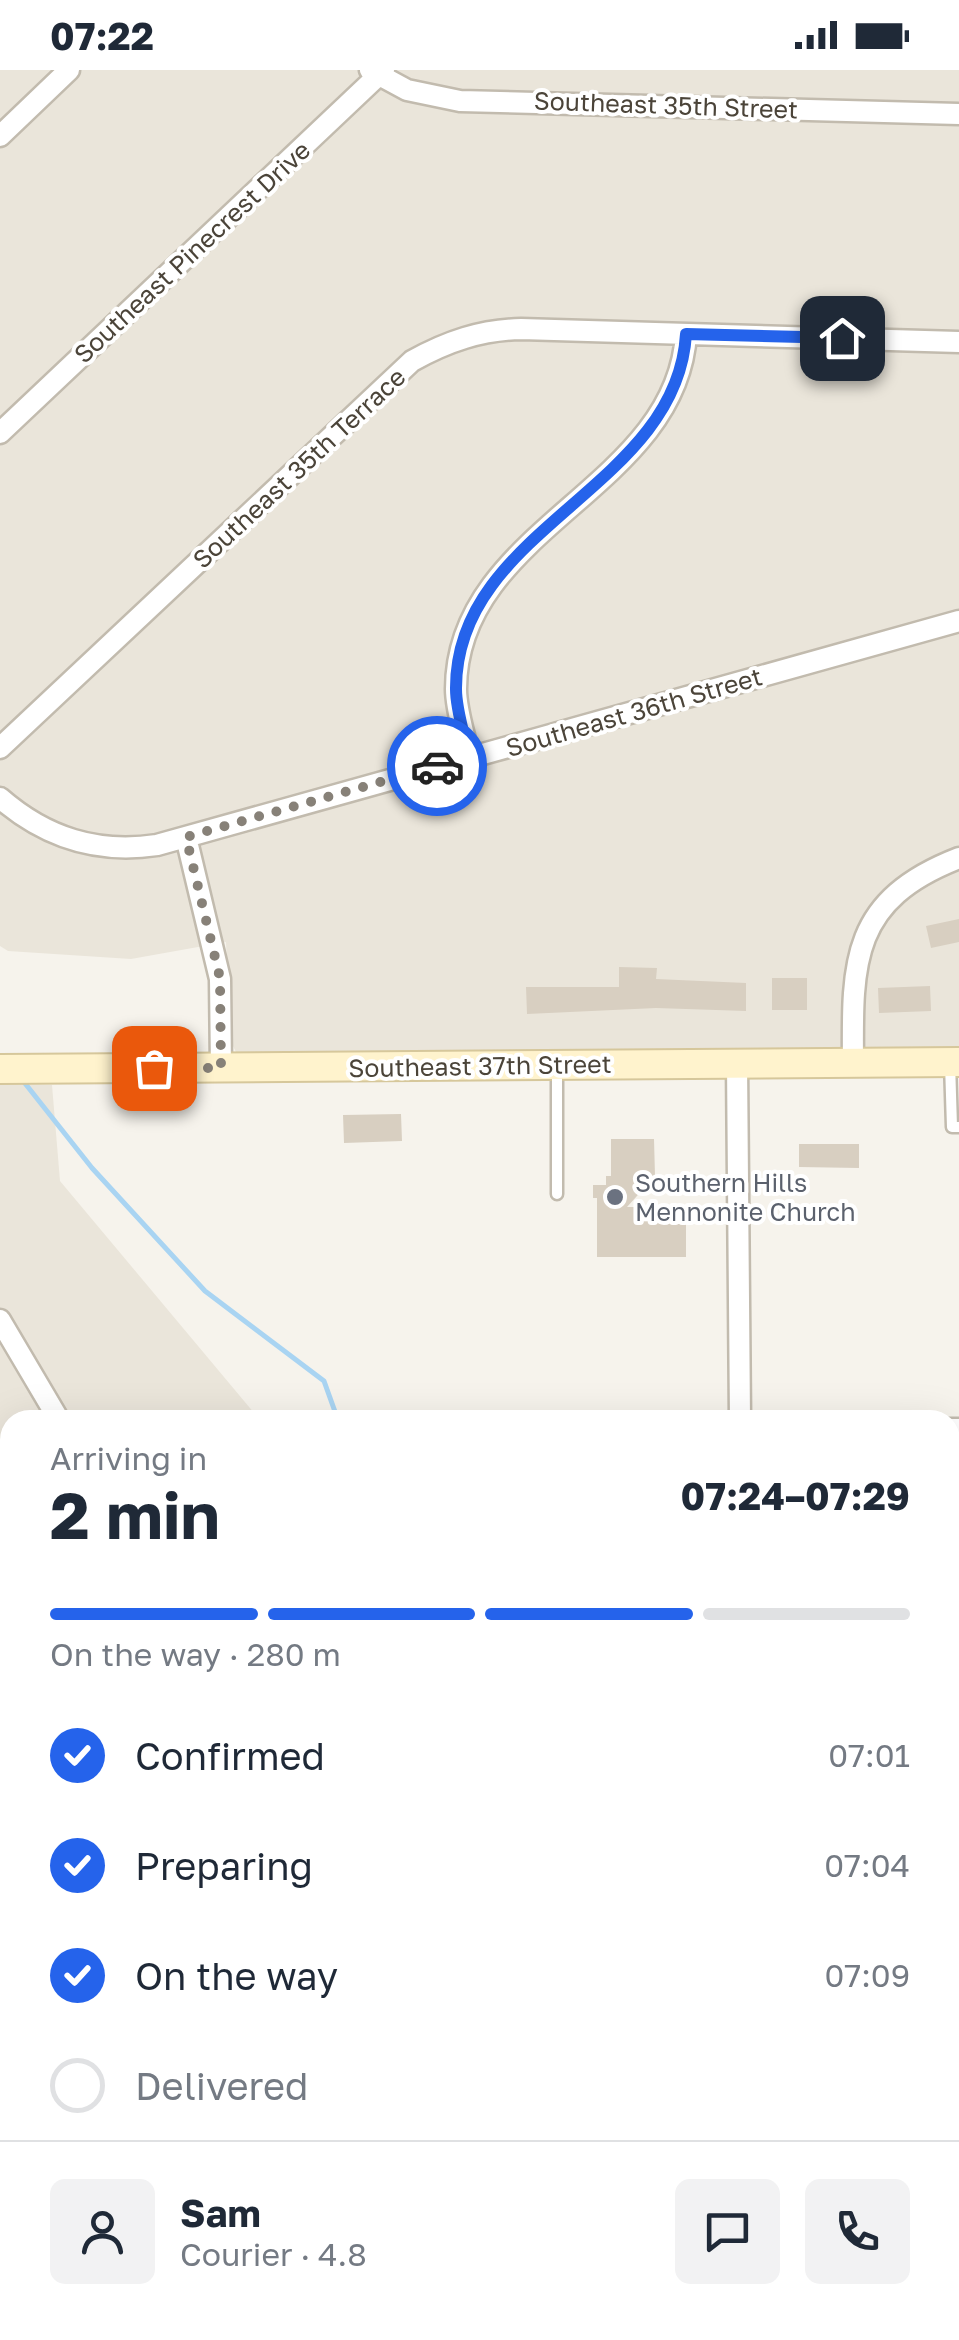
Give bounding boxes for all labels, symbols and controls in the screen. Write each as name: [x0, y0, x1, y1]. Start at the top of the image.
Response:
text: 07:22: [50, 13, 154, 58]
street label: Southeast 35th Street: [533, 84, 799, 125]
street label: Southeast Pinecrest Drive: [67, 134, 316, 369]
pin: [800, 296, 885, 381]
icon: home: [815, 311, 870, 366]
street label: Southeast 35th Terrace: [186, 361, 411, 574]
street label: Southeast 36th Street: [502, 660, 766, 763]
courier: [387, 716, 487, 816]
icon: car: [410, 739, 465, 794]
pin: [112, 1026, 197, 1111]
icon: bag: [127, 1041, 182, 1096]
street label: Southeast 37th Street: [348, 1048, 612, 1083]
place label: Southern Hills Mennonite Church: [635, 1167, 856, 1227]
marker: Southern Hills Mennonite Church: [604, 1186, 626, 1208]
text: Arriving in: [50, 1439, 207, 1477]
text: 07:24–07:29: [680, 1473, 910, 1518]
text: 2 min: [50, 1475, 220, 1553]
text: On the way · 280 m: [50, 1635, 341, 1673]
icon: check: [50, 1728, 105, 1783]
text: Confirmed: [135, 1733, 325, 1778]
text: 07:01: [828, 1736, 910, 1774]
icon: check: [50, 1838, 105, 1893]
text: Preparing: [135, 1843, 313, 1888]
text: 07:04: [824, 1846, 910, 1884]
icon: check: [50, 1948, 105, 2003]
text: On the way: [135, 1953, 338, 1998]
text: 07:09: [824, 1956, 910, 1994]
text: Delivered: [135, 2063, 308, 2108]
button: person: [50, 2179, 155, 2284]
button: chat: [675, 2179, 780, 2284]
button: phone: [805, 2179, 910, 2284]
text: Sam: [180, 2190, 261, 2235]
text: Courier · 4.8: [180, 2235, 367, 2273]

